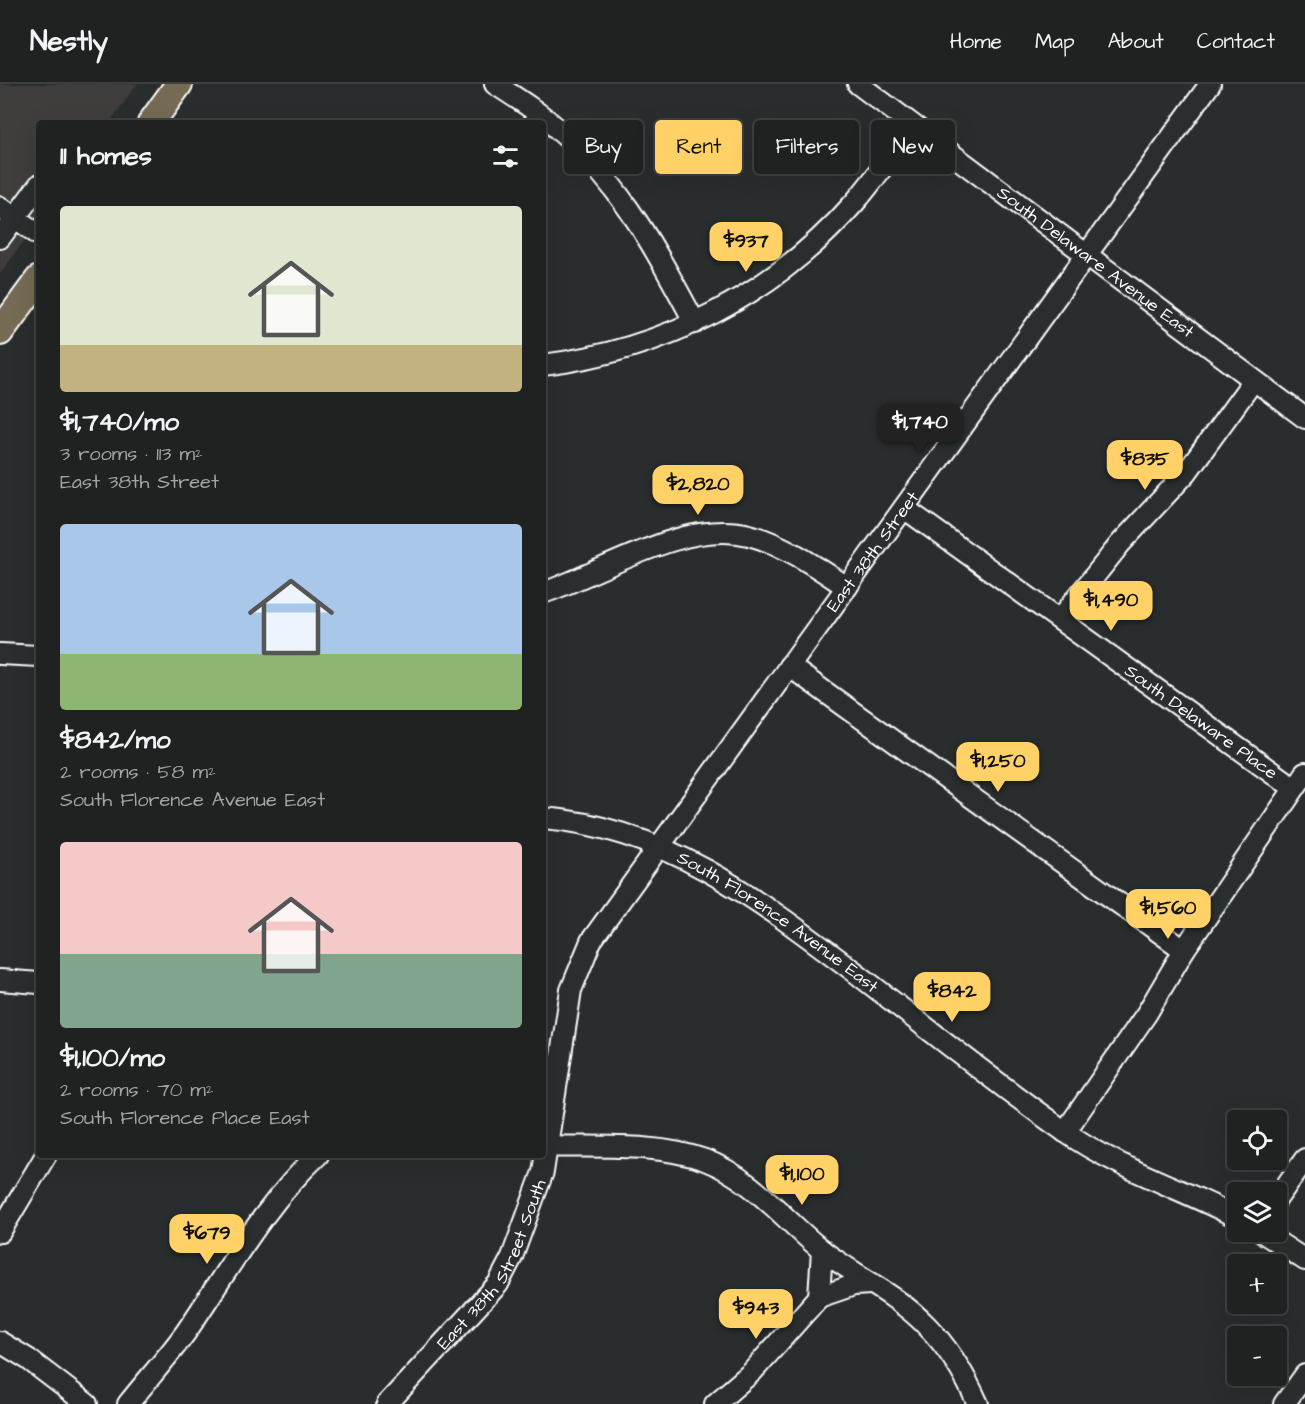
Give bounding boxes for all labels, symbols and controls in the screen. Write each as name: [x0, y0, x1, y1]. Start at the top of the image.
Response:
text: Nestly: [30, 22, 108, 61]
text: Home: [950, 27, 1002, 56]
text: Map: [1035, 27, 1075, 56]
text: About: [1108, 27, 1164, 56]
text: Contact: [1197, 27, 1275, 56]
chip: Buy: [564, 120, 643, 174]
chip: Rent: [655, 120, 742, 174]
chip: Filters: [754, 120, 859, 174]
chip: New: [871, 120, 955, 174]
text: 11 homes: [60, 138, 152, 174]
icon: filters: [489, 140, 522, 173]
street label: South Delaware Avenue East: [992, 180, 1200, 345]
pin: $937: [710, 222, 782, 273]
text: $937: [724, 227, 769, 255]
icon: home: [237, 245, 345, 353]
pin: $1,740: [871, 403, 969, 454]
text: $1,740/mo: [60, 404, 179, 440]
text: $1,740: [892, 408, 948, 436]
text: 3 rooms · 113 m²: [60, 440, 203, 468]
pin: $835: [1109, 440, 1181, 491]
text: $835: [1121, 445, 1169, 473]
pin: $2,820: [649, 465, 747, 516]
text: East 38th Street: [60, 468, 219, 496]
text: $2,820: [666, 470, 730, 498]
street label: East 38th Street: [821, 486, 925, 617]
icon: home: [237, 563, 345, 671]
pin: $1,490: [1062, 581, 1160, 632]
text: $1,490: [1084, 586, 1138, 614]
street label: South Delaware Place: [1119, 658, 1283, 786]
text: $842/mo: [60, 722, 171, 758]
pin: $1,250: [949, 742, 1047, 793]
text: $1,250: [970, 747, 1026, 775]
text: 2 rooms · 58 m²: [60, 758, 216, 786]
text: South Florence Avenue East: [60, 786, 325, 814]
street label: South Florence Avenue East: [673, 845, 884, 999]
icon: home: [237, 881, 345, 989]
pin: $1,560: [1119, 889, 1217, 940]
text: $1,560: [1140, 894, 1196, 922]
pin: $842: [916, 972, 988, 1023]
text: $842: [927, 977, 977, 1005]
text: $1,100/mo: [60, 1040, 165, 1076]
text: 2 rooms · 70 m²: [60, 1076, 213, 1104]
text: South Florence Place East: [60, 1104, 310, 1132]
map controls: [1227, 1110, 1287, 1386]
button: locate: [1227, 1110, 1287, 1170]
pin: $1,100: [753, 1155, 851, 1206]
text: $1,100: [779, 1160, 825, 1188]
street label: East 38th Street South: [431, 1176, 552, 1355]
button: layers: [1227, 1182, 1287, 1242]
pin: $679: [171, 1214, 243, 1265]
text: $679: [183, 1219, 231, 1247]
button: +: [1227, 1254, 1287, 1314]
pin: $943: [720, 1289, 792, 1340]
text: $943: [733, 1294, 779, 1322]
button: −: [1227, 1326, 1287, 1386]

